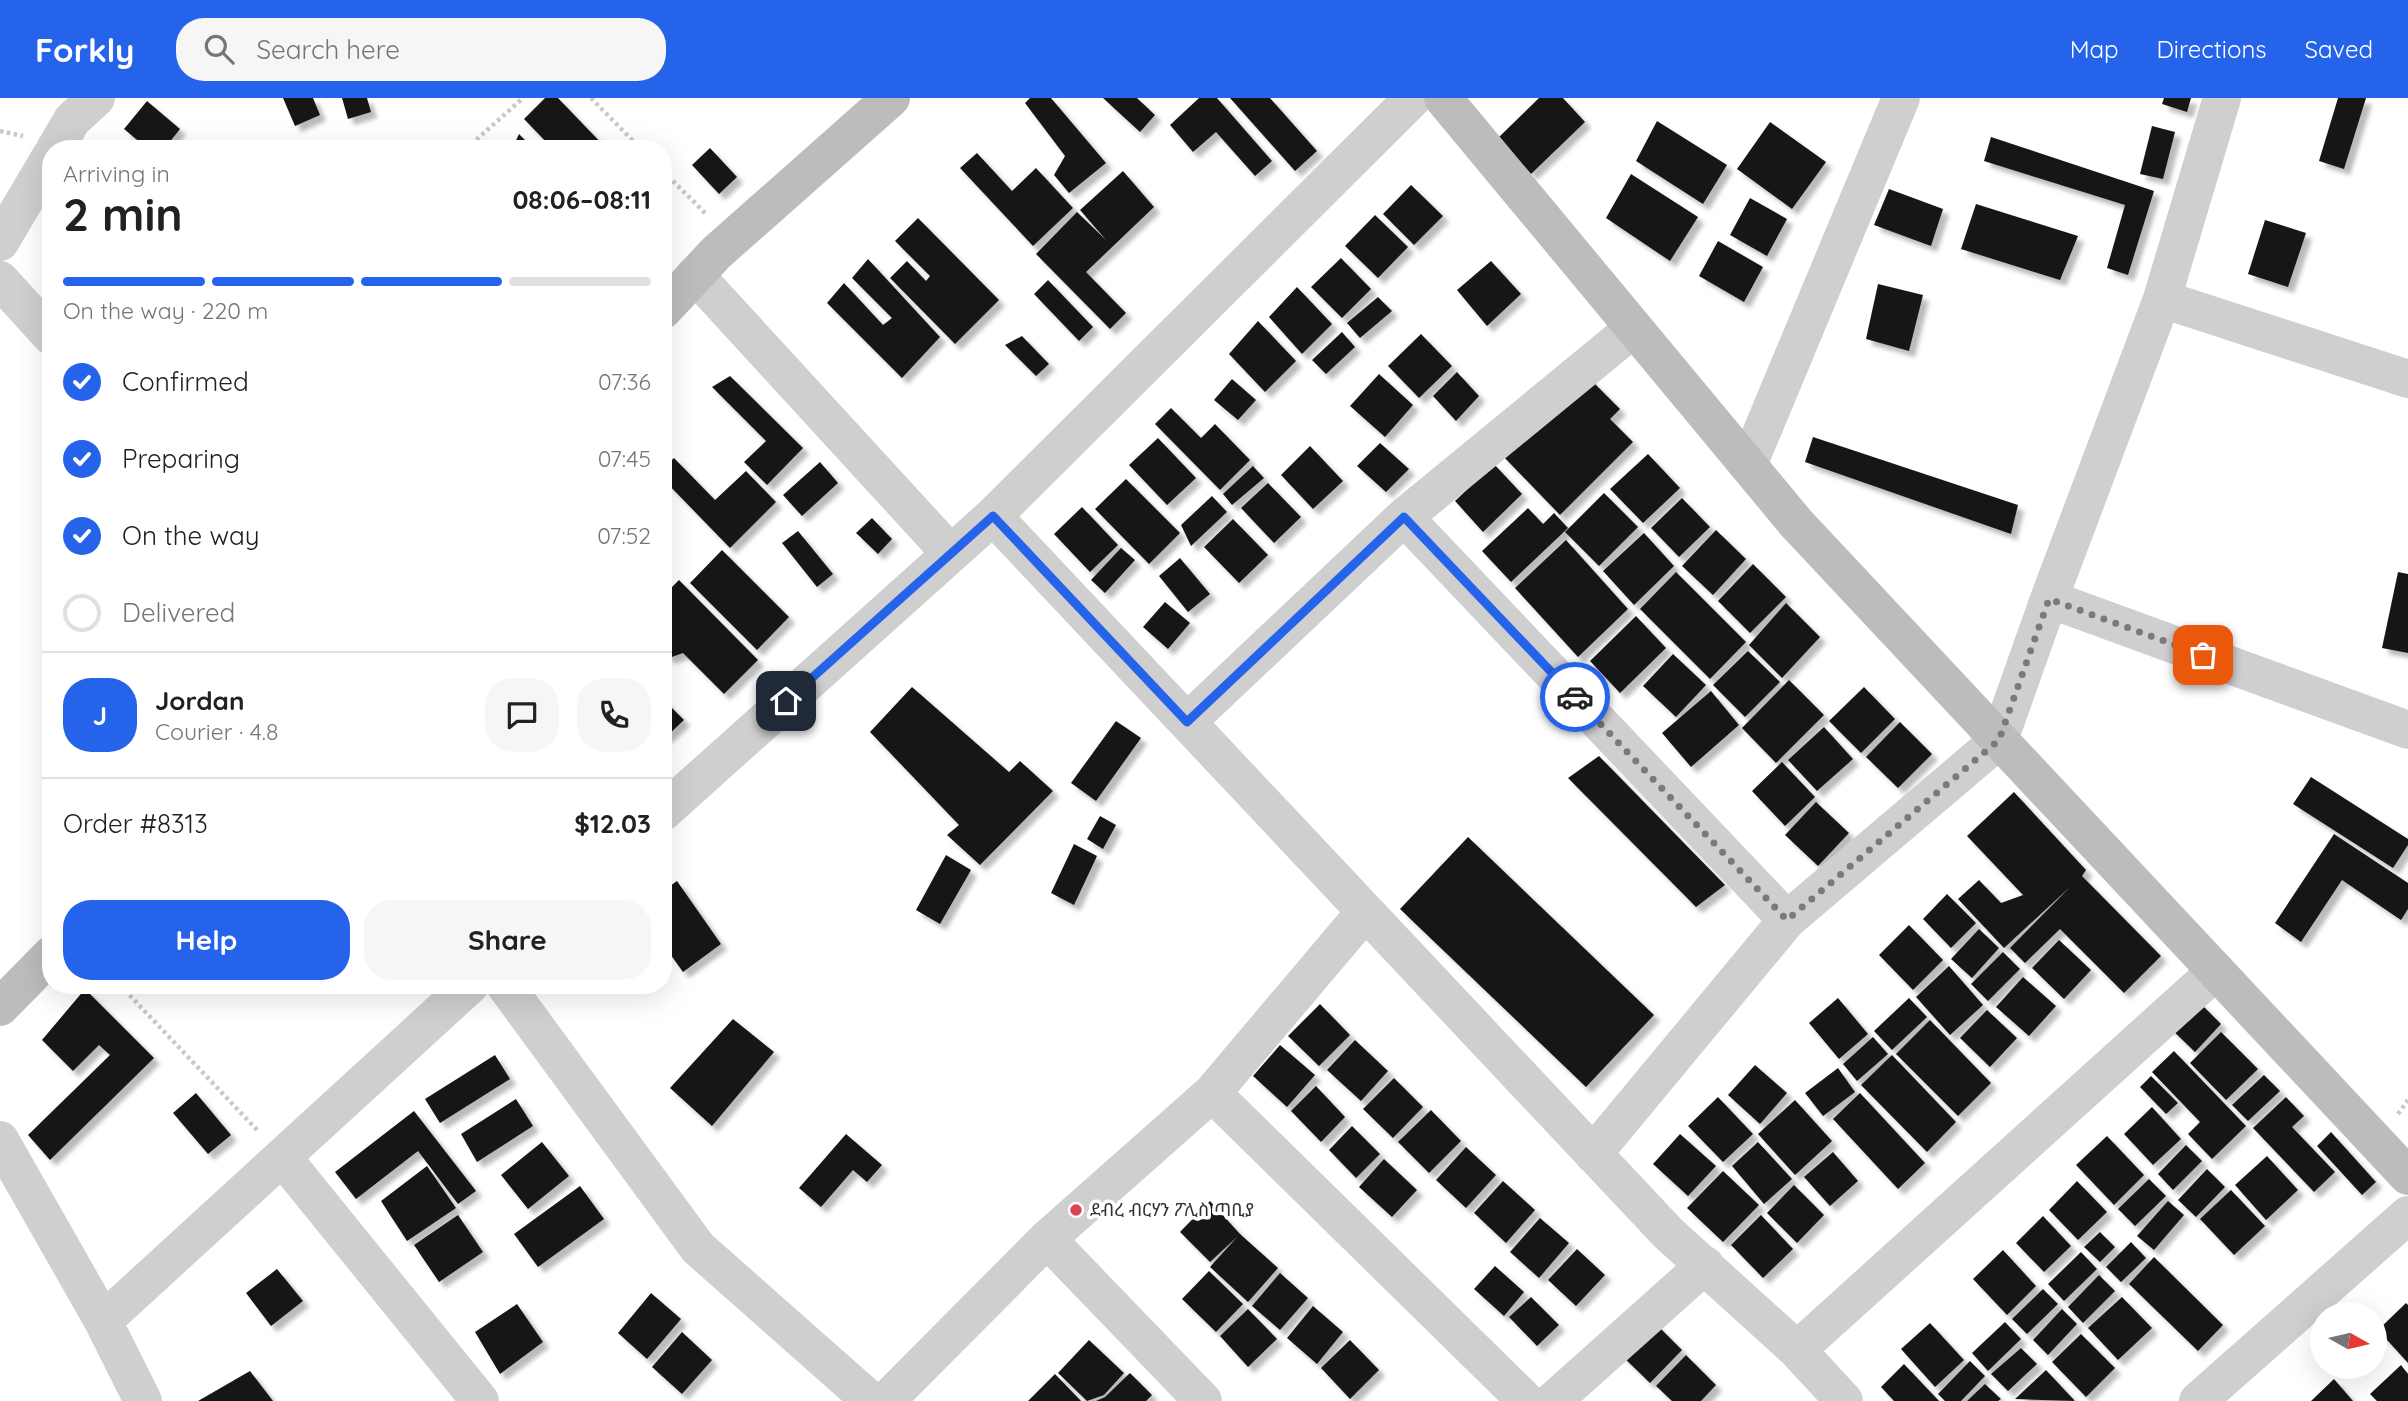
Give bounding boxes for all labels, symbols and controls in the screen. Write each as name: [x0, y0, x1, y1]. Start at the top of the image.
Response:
search box: [176, 18, 666, 81]
text: Forkly: [35, 29, 134, 70]
icon: search: [200, 30, 238, 68]
text: Search here: [256, 33, 400, 66]
text: Map: [2070, 34, 2119, 64]
text: Directions: [2157, 34, 2267, 64]
text: Saved: [2305, 34, 2373, 64]
text: Arriving in: [63, 159, 170, 188]
text: 08:06–08:11: [512, 183, 651, 216]
text: 2 min: [63, 185, 183, 243]
text: On the way · 220 m: [63, 296, 268, 325]
icon: check: [63, 363, 101, 401]
text: Confirmed: [122, 365, 249, 398]
text: 07:36: [598, 367, 651, 396]
icon: check: [63, 440, 101, 478]
text: Preparing: [122, 442, 240, 475]
text: 07:45: [598, 444, 651, 473]
icon: check: [63, 517, 101, 555]
text: On the way: [122, 519, 260, 552]
text: 07:52: [597, 521, 651, 550]
text: Delivered: [122, 596, 235, 629]
pin: [2173, 625, 2233, 685]
icon: bag: [2184, 636, 2222, 674]
courier: [1540, 662, 1610, 732]
pin: [756, 671, 816, 731]
button: chat: [485, 678, 559, 752]
button: phone: [577, 678, 651, 752]
icon: car: [1556, 678, 1594, 716]
icon: home: [767, 682, 805, 720]
text: Jordan: [155, 684, 244, 717]
text: J: [93, 699, 107, 732]
text: Courier · 4.8: [155, 717, 278, 746]
text: Order #8313: [63, 807, 208, 840]
text: $12.03: [574, 807, 651, 840]
button: Help: [63, 900, 350, 980]
button: Share: [364, 900, 651, 980]
place label: ደብረ ብርሃን ፖሊስ ጣቢያ: [1090, 1198, 1254, 1221]
marker: ደብረ ብርሃን ፖሊስ ጣቢያ: [1068, 1202, 1084, 1218]
north arrow: [2310, 1302, 2387, 1379]
map controls: [2310, 1302, 2387, 1379]

